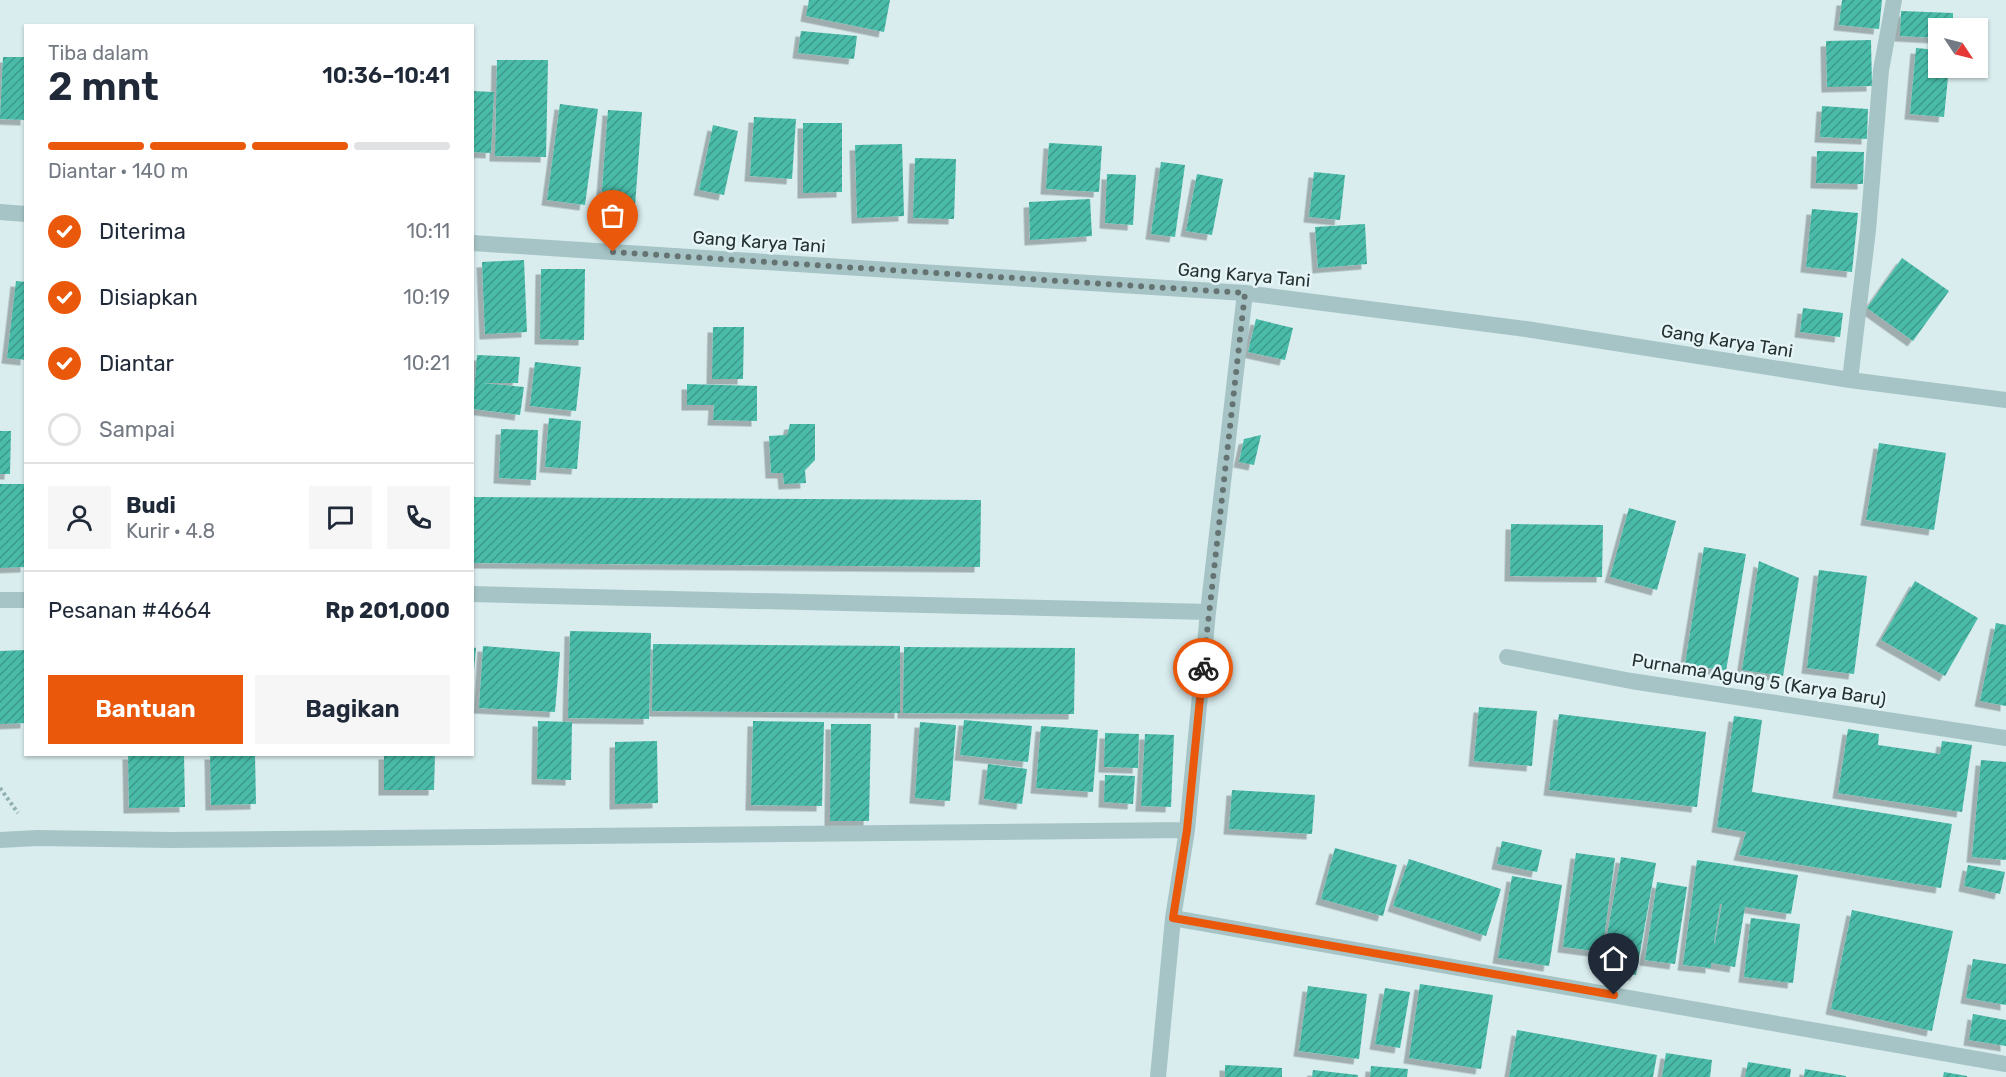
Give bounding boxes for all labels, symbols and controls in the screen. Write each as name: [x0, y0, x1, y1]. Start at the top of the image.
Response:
north arrow: [1928, 18, 1988, 78]
map controls: [1928, 18, 1988, 78]
text: Tiba dalam: [48, 41, 149, 65]
text: 10:36–10:41: [322, 62, 450, 89]
text: 2 mnt: [48, 64, 159, 110]
text: Diantar · 140 m: [48, 159, 188, 183]
pin: [587, 190, 638, 252]
icon: bag: [596, 199, 629, 232]
icon: check: [48, 215, 81, 248]
text: Diterima: [99, 218, 186, 245]
text: 10:11: [407, 219, 450, 243]
street label: Gang Karya Tani: [692, 226, 826, 258]
street label: Gang Karya Tani: [1177, 258, 1311, 292]
icon: check: [48, 281, 81, 314]
text: Disiapkan: [99, 284, 198, 311]
text: 10:19: [403, 285, 450, 309]
street label: Gang Karya Tani: [1660, 320, 1794, 362]
icon: check: [48, 347, 81, 380]
text: Diantar: [99, 350, 174, 377]
text: 10:21: [403, 351, 450, 375]
text: Sampai: [99, 416, 175, 443]
button: person: [48, 486, 111, 549]
button: chat: [309, 486, 372, 549]
button: phone: [387, 486, 450, 549]
text: Budi: [126, 492, 176, 519]
text: Kurir · 4.8: [126, 519, 215, 543]
text: Pesanan #4664: [48, 597, 211, 624]
text: Rp 201,000: [325, 597, 450, 624]
courier: [1173, 638, 1233, 698]
street label: Purnama Agung 5 (Karya Baru): [1630, 649, 1888, 711]
icon: bike: [1187, 652, 1220, 685]
button: Bantuan: [48, 675, 243, 744]
button: Bagikan: [255, 675, 450, 744]
pin: [1588, 933, 1639, 995]
icon: home: [1597, 942, 1630, 975]

